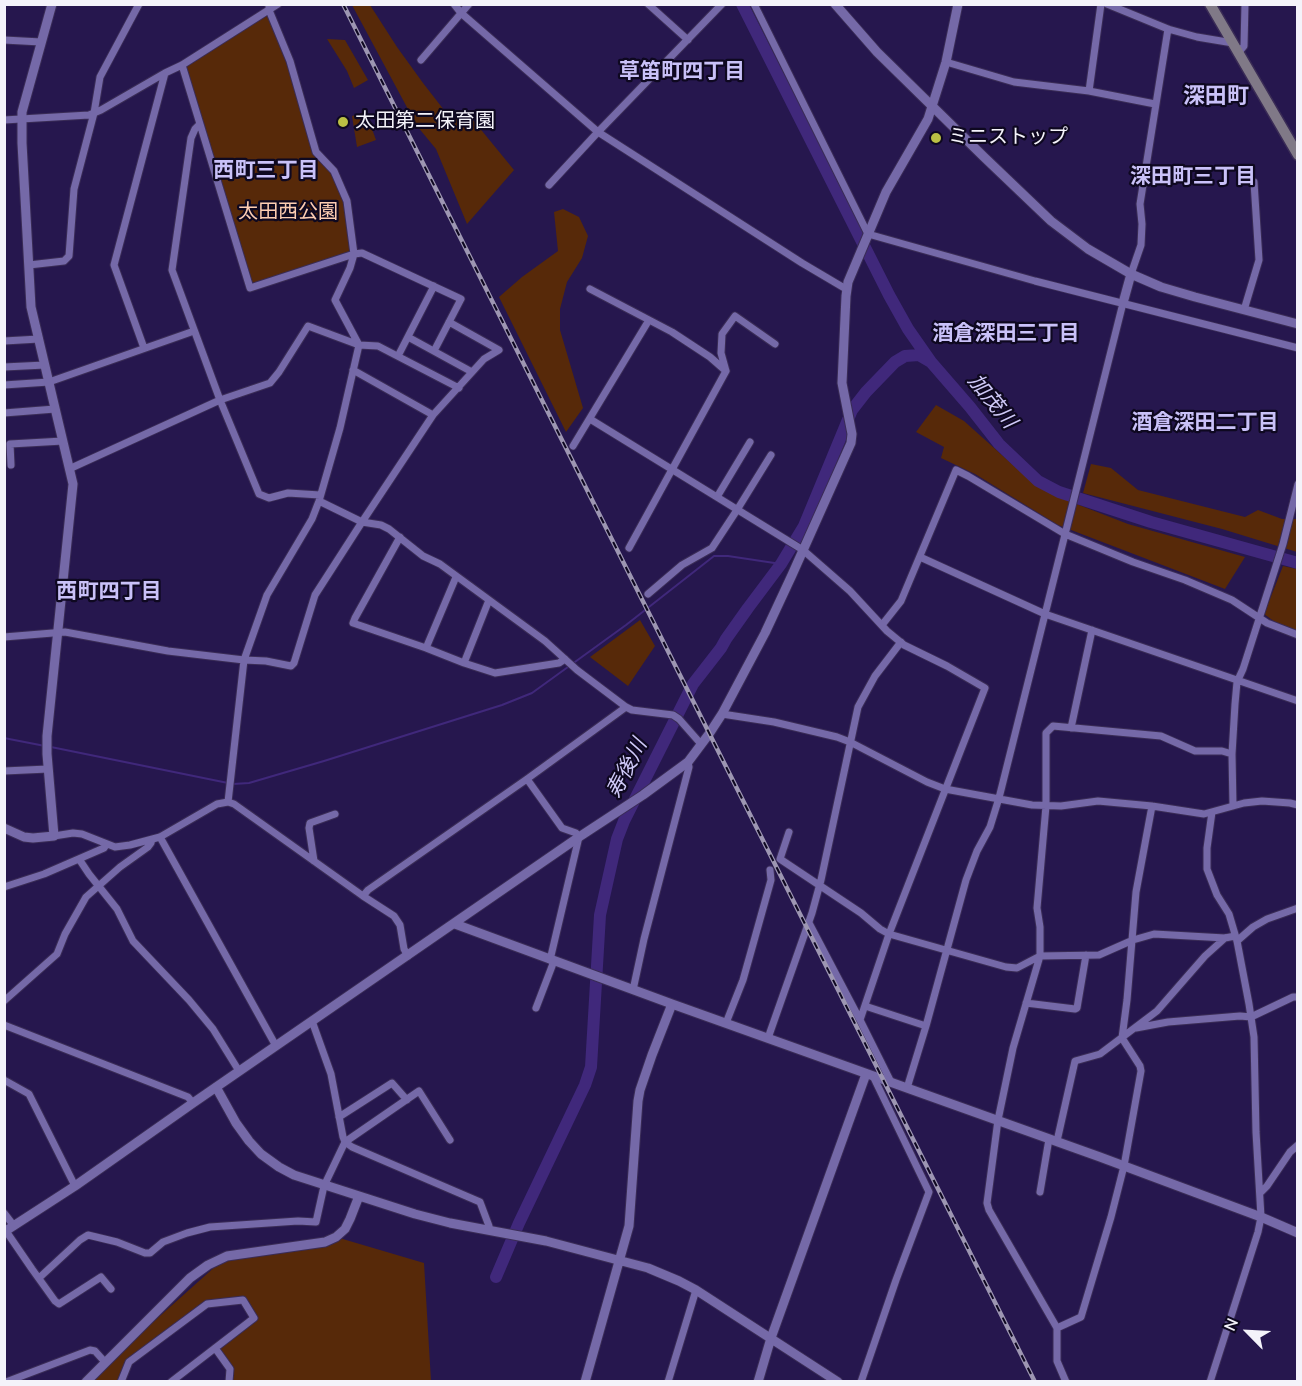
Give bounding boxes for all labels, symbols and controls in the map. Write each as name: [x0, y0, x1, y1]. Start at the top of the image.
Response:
district label: 草笛町四丁目: [619, 60, 745, 86]
district label: 深田町: [1183, 85, 1249, 111]
place label: 太田第二保育園: [355, 110, 495, 134]
marker: 太田第二保育園: [336, 115, 350, 129]
place label: ミニストップ: [948, 126, 1068, 150]
marker: ミニストップ: [929, 131, 943, 145]
district label: 西町三丁目: [214, 159, 318, 185]
district label: 深田町三丁目: [1130, 165, 1256, 191]
park label: 太田西公園: [238, 201, 338, 225]
district label: 酒倉深田三丁目: [933, 322, 1079, 348]
water label: 加茂川: [961, 370, 1021, 434]
district label: 酒倉深田二丁目: [1132, 411, 1278, 437]
district label: 西町四丁目: [57, 580, 161, 606]
water label: 寿後川: [602, 735, 654, 803]
north arrow: [1218, 1302, 1278, 1362]
text: N: [1219, 1315, 1244, 1335]

